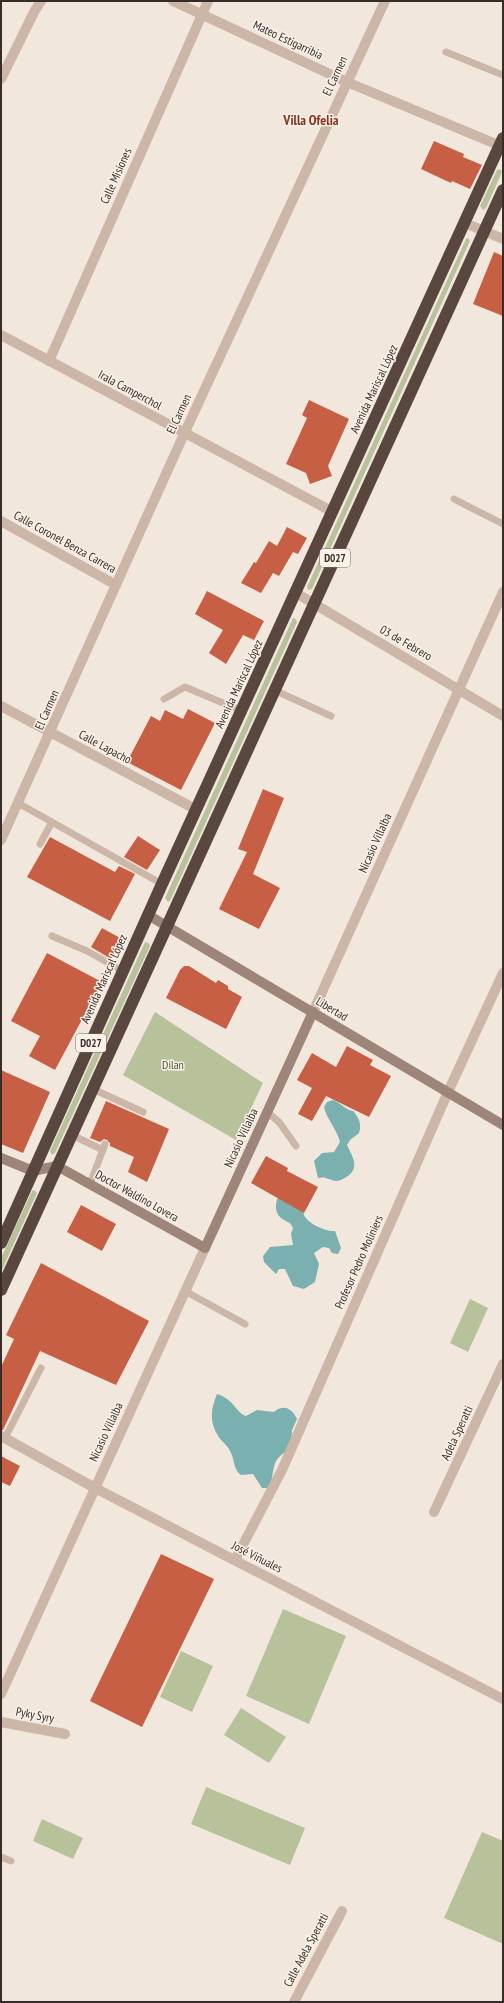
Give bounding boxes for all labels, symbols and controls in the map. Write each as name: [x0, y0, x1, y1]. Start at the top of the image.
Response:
street label: Mateo Estigarribia: [251, 17, 326, 62]
street label: El Carmen: [319, 54, 350, 98]
district label: Villa Ofelia: [282, 111, 339, 129]
street label: Calle Misiones: [97, 146, 135, 206]
street label: Avenida Mariscal López: [346, 342, 401, 436]
street label: Irala Camperchol: [96, 367, 165, 413]
street label: El Carmen: [163, 392, 194, 436]
street label: Calle Coronel Benza Carrera: [11, 507, 119, 576]
road number: D027: [320, 549, 350, 567]
street label: 03 de Febrero: [377, 622, 435, 664]
street label: Avenida Mariscal López: [211, 637, 266, 731]
street label: El Carmen: [31, 688, 62, 732]
street label: Calle Lapacho: [76, 726, 134, 767]
street label: Nicasio Villalba: [355, 811, 394, 875]
street label: Avenida Mariscal López: [77, 932, 130, 1026]
street label: Libertad: [314, 993, 351, 1024]
road number: D027: [76, 1034, 106, 1052]
park label: Dilan: [162, 1057, 184, 1072]
street label: Nicasio Villalba: [220, 1106, 261, 1170]
street label: Doctor Waldino Lovera: [93, 1166, 182, 1225]
street label: Profesor Pedro Moliniers: [331, 1213, 386, 1311]
street label: Nicasio Villalba: [85, 1400, 126, 1464]
street label: Adela Speratti: [437, 1403, 476, 1463]
street label: José Viñuales: [229, 1537, 285, 1576]
street label: Pyky Syry: [15, 1703, 56, 1726]
street label: Calle Adela Speratti: [280, 1910, 331, 1989]

